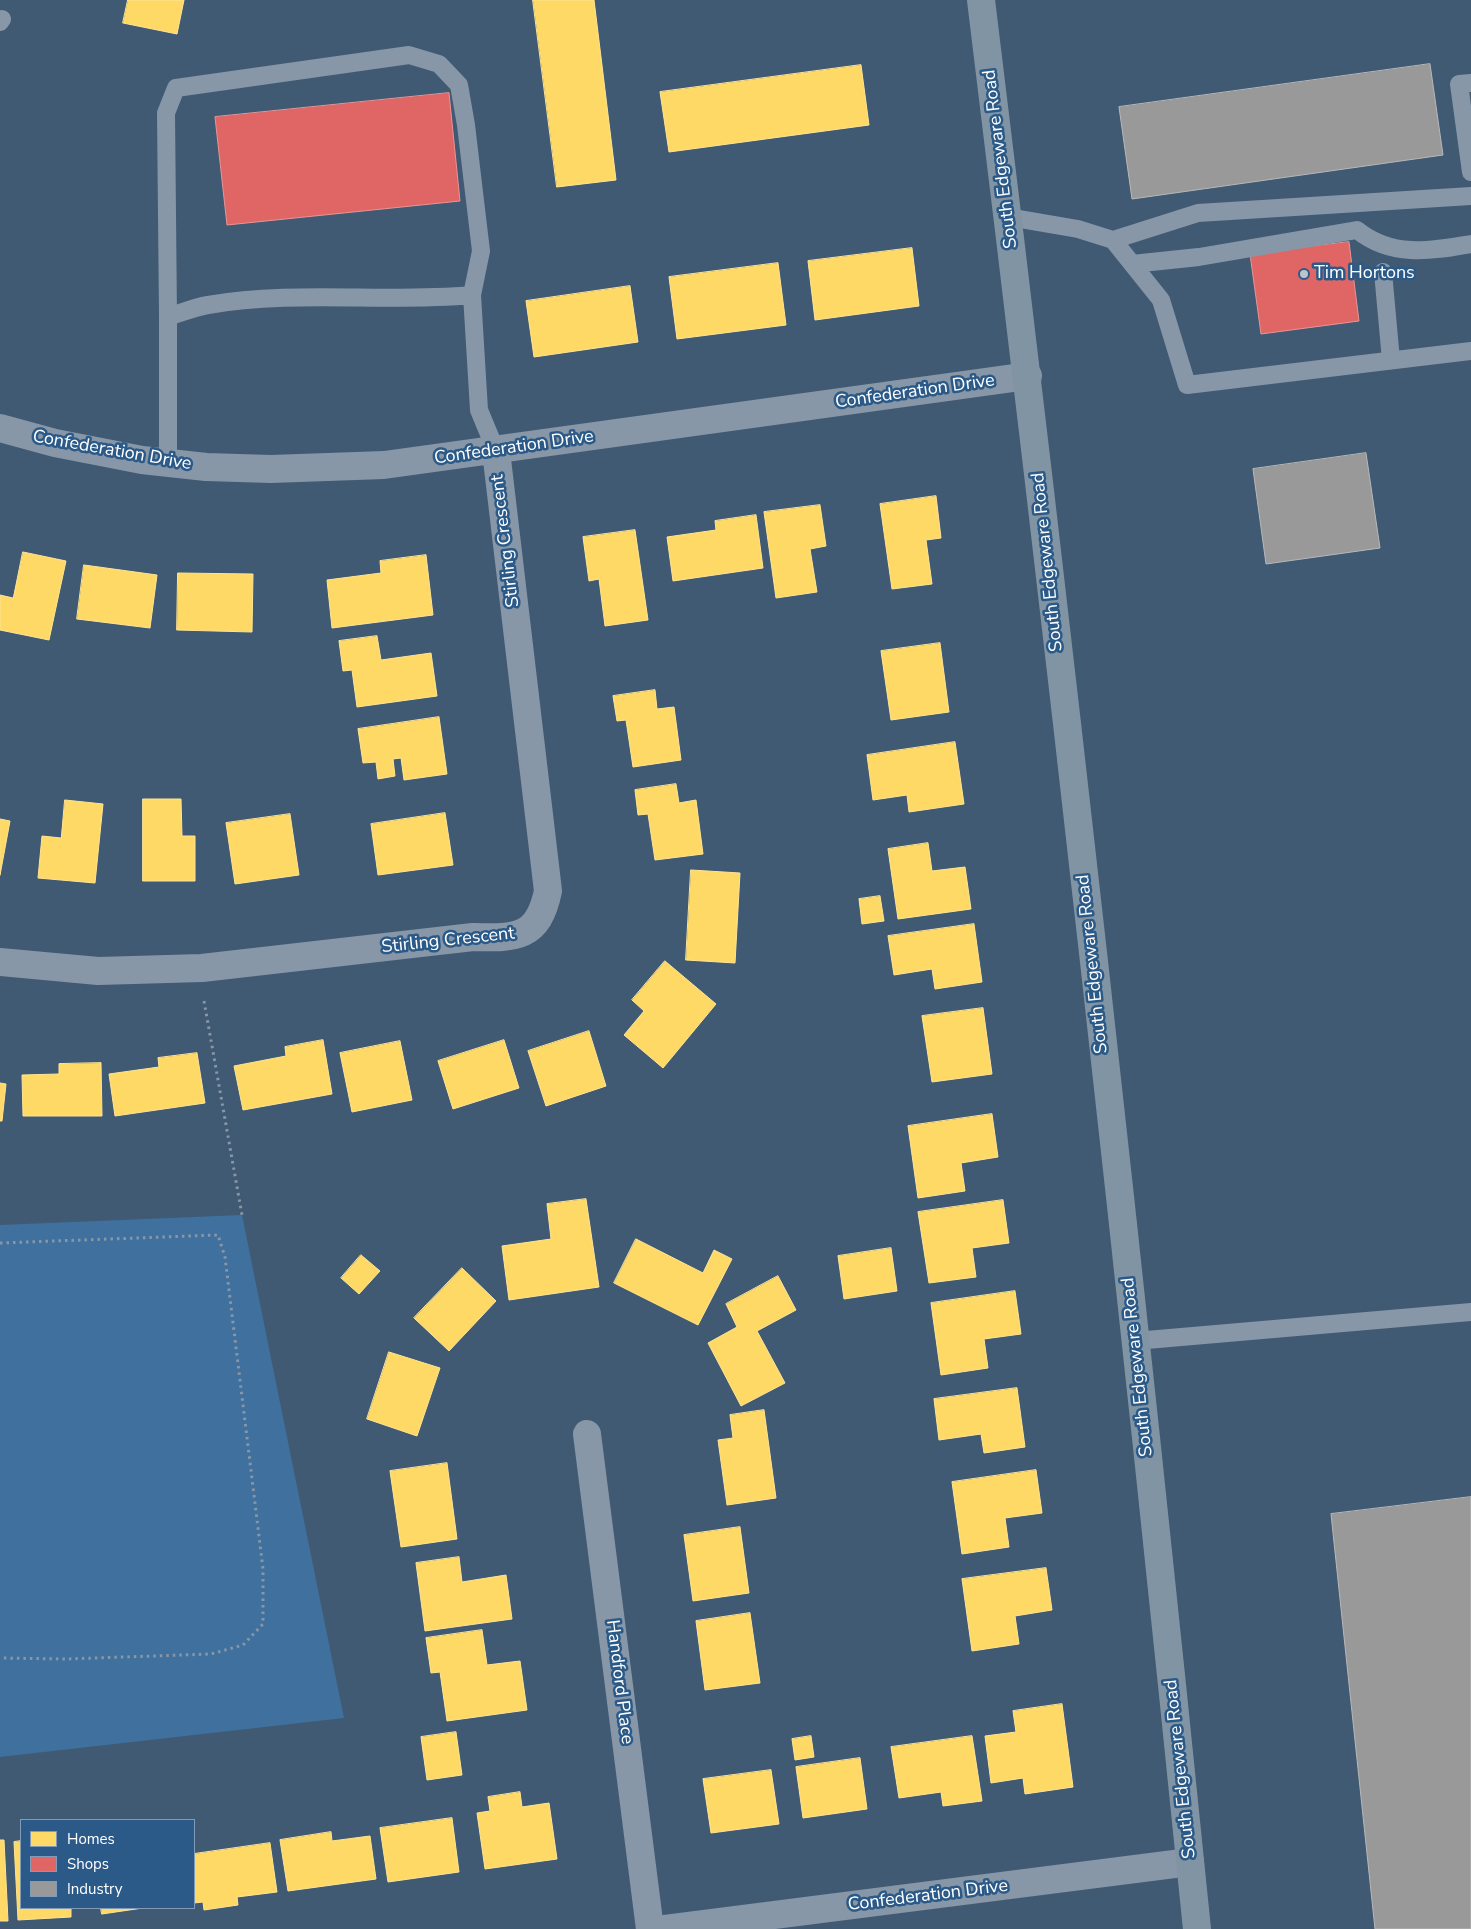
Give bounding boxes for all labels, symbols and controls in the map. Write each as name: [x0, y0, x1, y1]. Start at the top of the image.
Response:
street label: South Edgeware Road: [979, 68, 1023, 250]
place label: Tim Hortons: [1314, 263, 1415, 285]
marker: Tim Hortons: [1298, 268, 1310, 280]
street label: Confederation Drive: [834, 370, 996, 414]
street label: Confederation Drive: [31, 426, 193, 476]
street label: Confederation Drive: [433, 426, 595, 470]
street label: South Edgeware Road: [1028, 471, 1068, 653]
street label: Stirling Crescent: [487, 473, 525, 609]
street label: South Edgeware Road: [1073, 873, 1113, 1055]
street label: Stirling Crescent: [380, 923, 516, 959]
street label: South Edgeware Road: [1118, 1276, 1158, 1458]
street label: Handford Place: [601, 1619, 637, 1745]
street label: South Edgeware Road: [1161, 1678, 1201, 1860]
legend: [20, 1819, 195, 1909]
text: Homes: [67, 1829, 115, 1849]
text: Shops: [67, 1854, 109, 1874]
street label: Confederation Drive: [847, 1875, 1009, 1917]
text: Industry: [67, 1879, 122, 1899]

